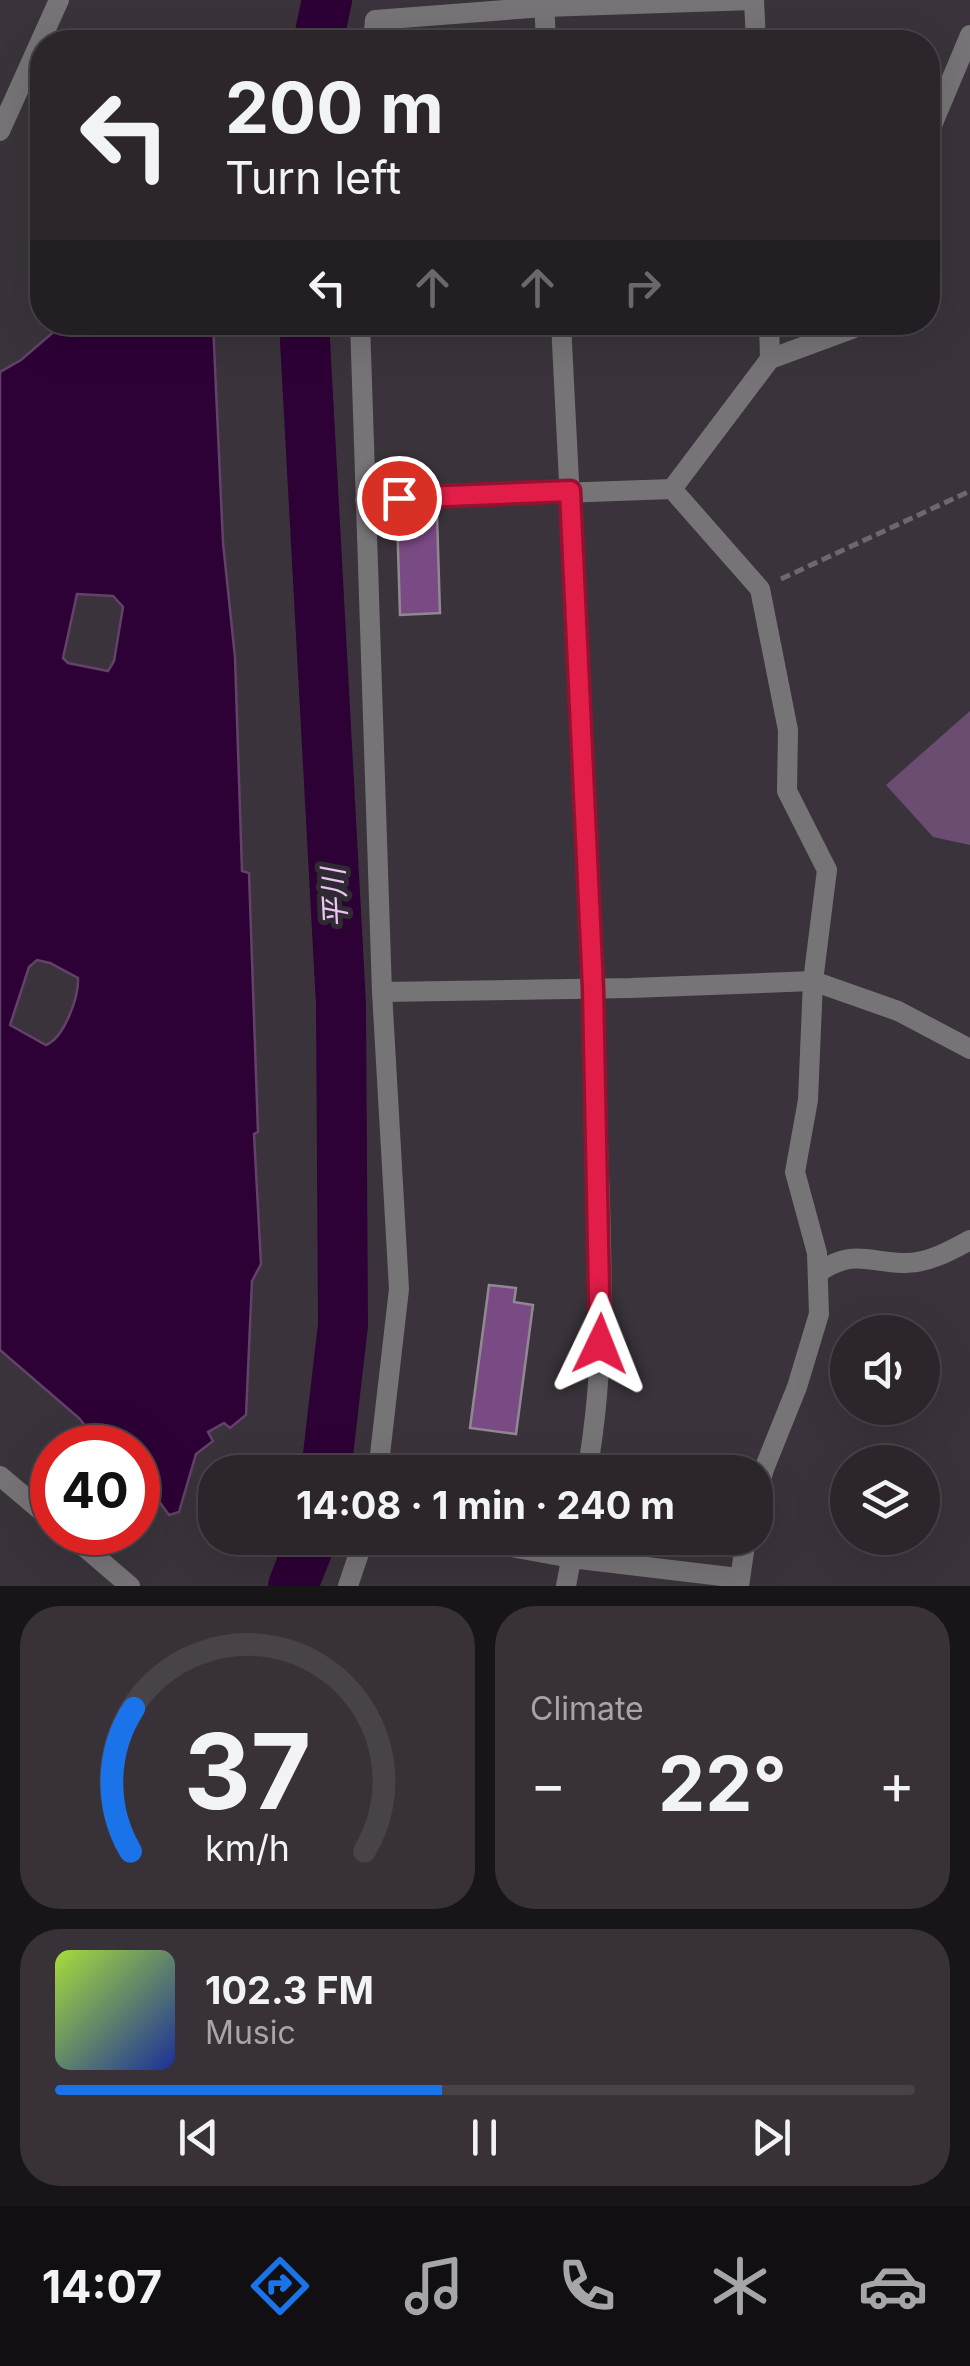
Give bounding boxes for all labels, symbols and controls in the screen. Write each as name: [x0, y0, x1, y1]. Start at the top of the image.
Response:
text: 200 m: [225, 65, 444, 150]
icon: left: [60, 70, 190, 200]
text: Turn left: [225, 150, 401, 205]
icon: left: [300, 260, 355, 315]
icon: ahead: [405, 260, 460, 315]
icon: ahead: [510, 260, 565, 315]
icon: right: [615, 260, 670, 315]
pin: [357, 456, 442, 541]
icon: arrive: [372, 471, 427, 526]
water label: 平川: [314, 864, 354, 929]
position arrow: [548, 1292, 652, 1396]
map controls: [830, 1315, 940, 1555]
button: sound: [830, 1315, 940, 1425]
speed limit sign: 40: [30, 1425, 160, 1555]
button: layers: [830, 1445, 940, 1555]
text: 14:08 · 1 min · 240 m: [296, 1482, 675, 1528]
text: Climate: [530, 1689, 644, 1728]
text: 37: [184, 1708, 311, 1834]
text: 22°: [658, 1738, 787, 1829]
text: −: [530, 1751, 566, 1817]
text: +: [879, 1751, 915, 1817]
text: km/h: [205, 1826, 290, 1870]
text: 102.3 FM: [205, 1967, 374, 2013]
text: Music: [205, 2013, 296, 2052]
icon: previous: [171, 2110, 226, 2165]
icon: pause: [457, 2110, 512, 2165]
icon: next: [744, 2110, 799, 2165]
icon: directions: [245, 2251, 315, 2321]
icon: music: [399, 2251, 469, 2321]
icon: phone: [552, 2251, 622, 2321]
icon: climate: [705, 2251, 775, 2321]
icon: car: [858, 2251, 928, 2321]
text: 14:07: [42, 2259, 162, 2314]

